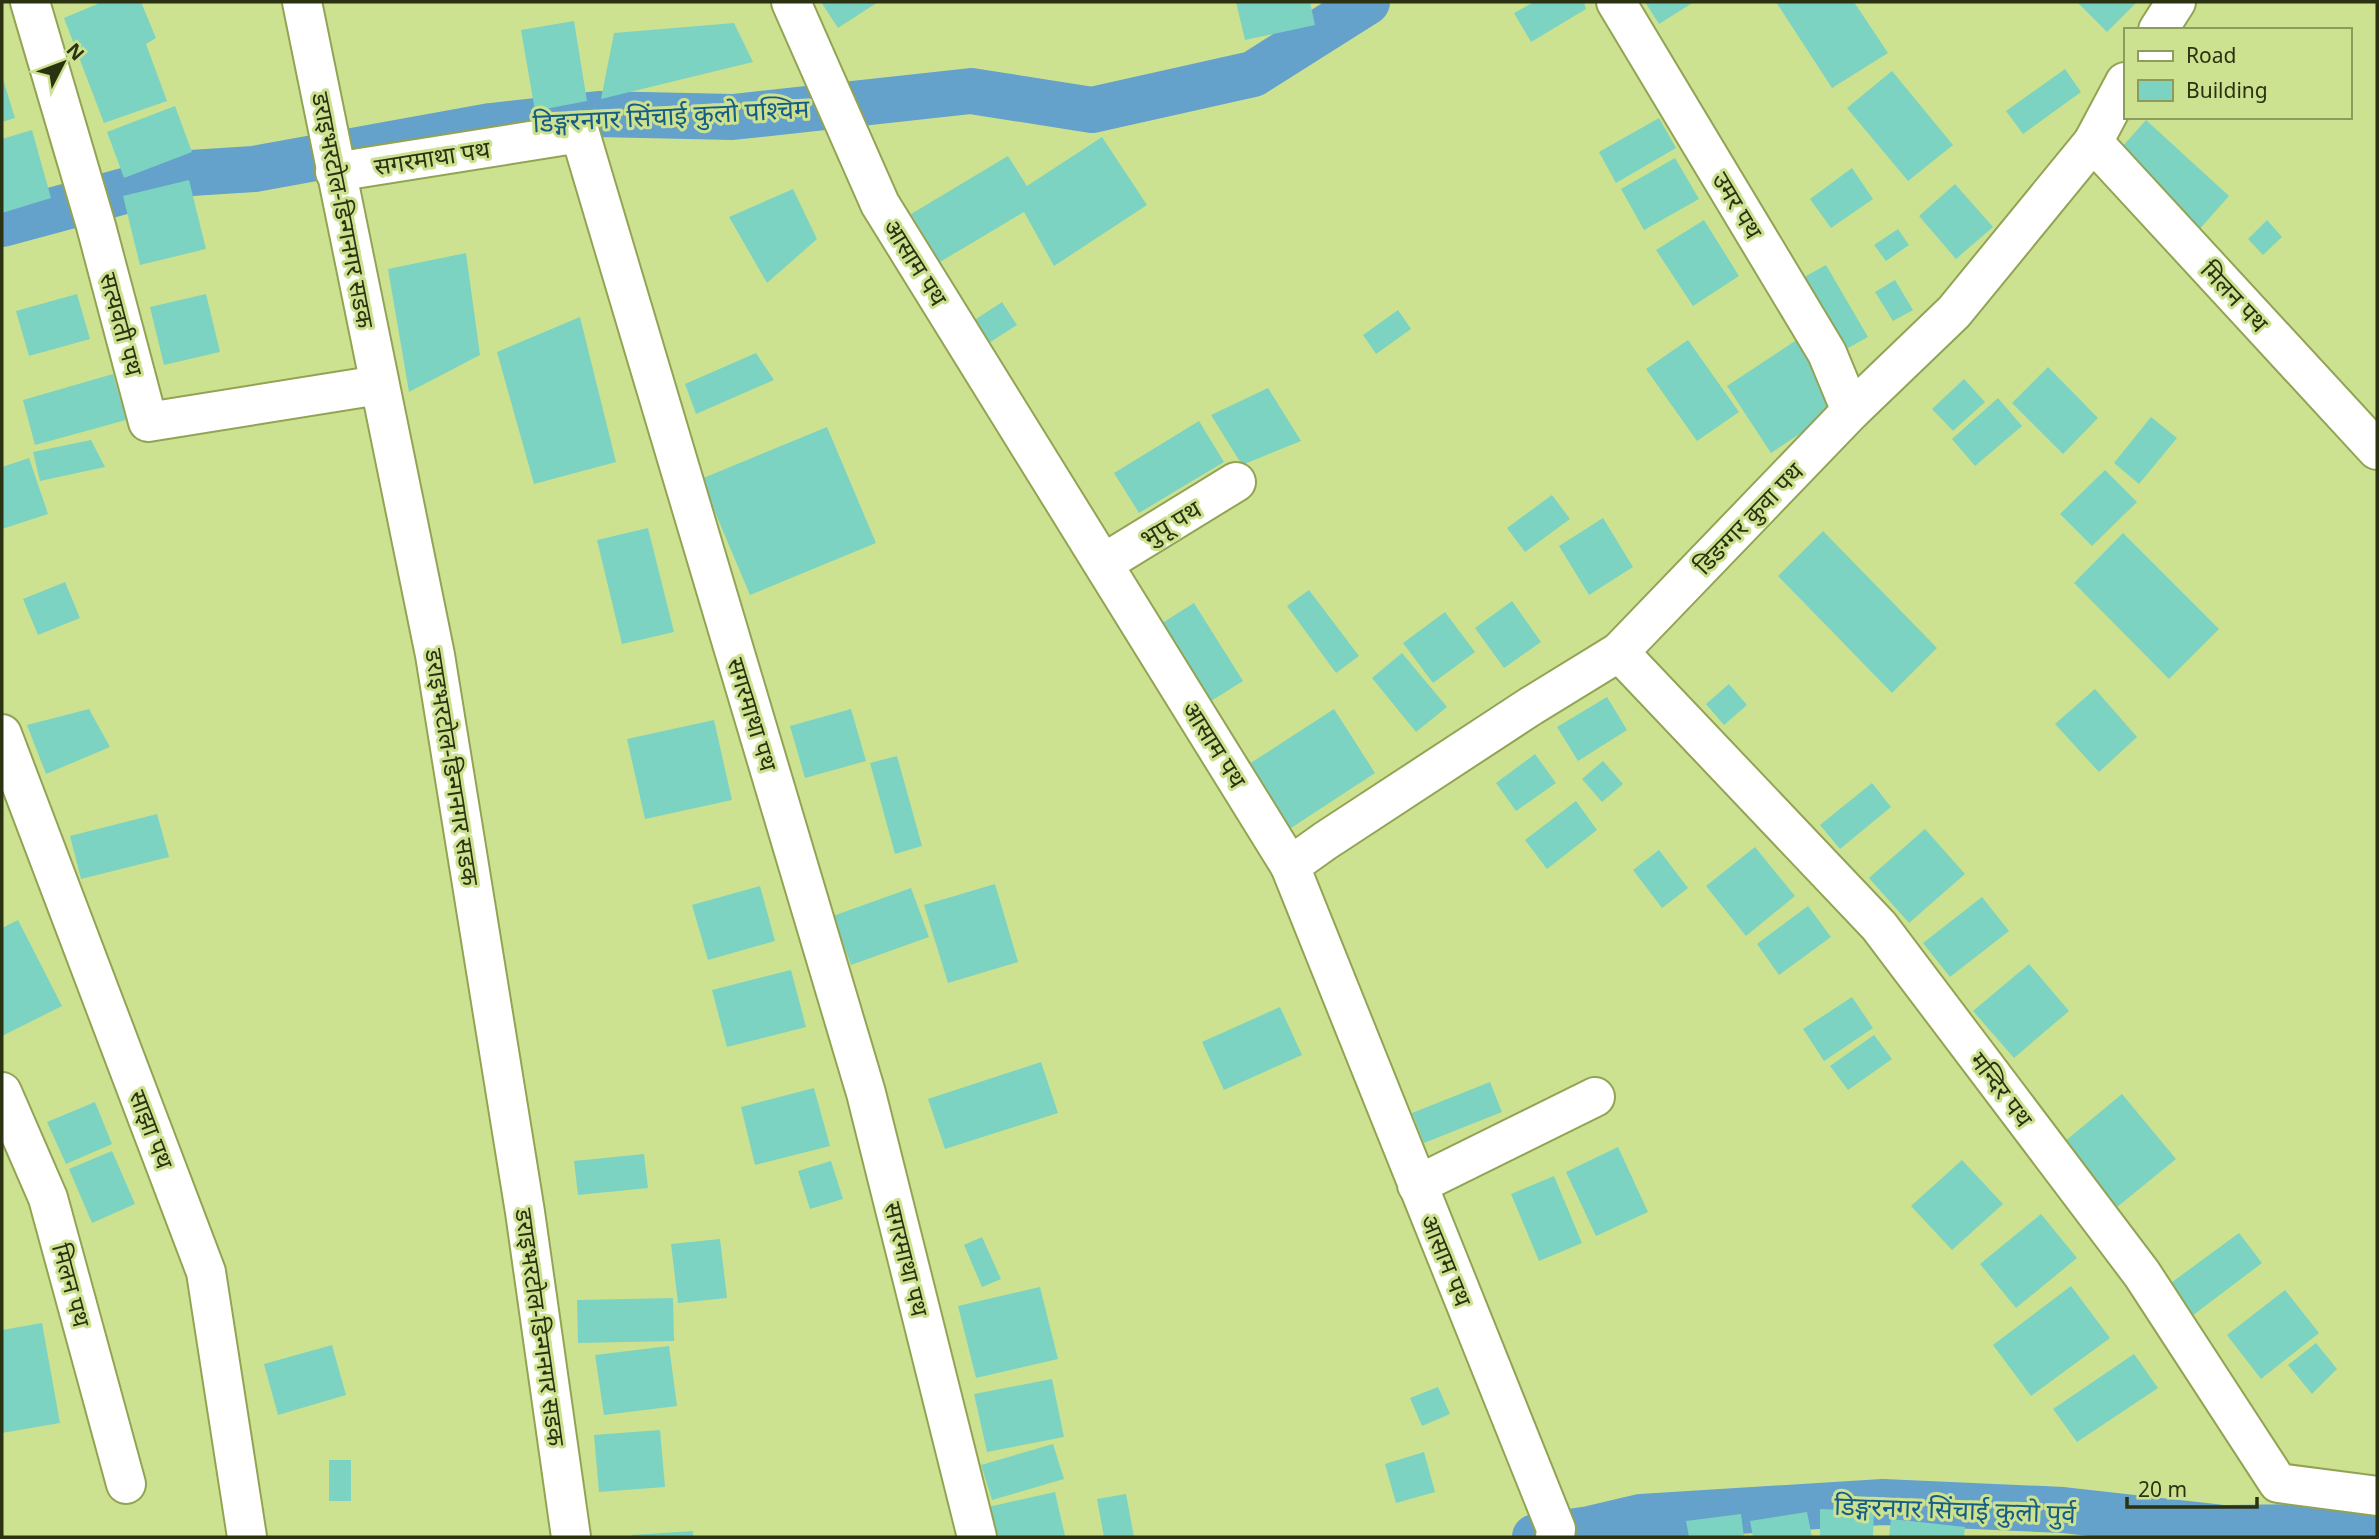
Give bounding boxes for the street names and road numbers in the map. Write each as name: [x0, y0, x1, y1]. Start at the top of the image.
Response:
street label: डराइभरटोल-डिन्गनगर सडक: [305, 88, 383, 331]
street label: सगरमाथा पथ: [372, 131, 493, 182]
street label: उमर पथ: [1705, 165, 1771, 245]
street label: आसाम पथ: [876, 212, 956, 312]
street label: मिलन पथ: [2194, 254, 2277, 339]
street label: सत्यवती पथ: [92, 269, 152, 380]
street label: डिङग्गर कुवा पथ: [1686, 454, 1810, 581]
street label: भुपू पथ: [1133, 492, 1207, 554]
street label: डराइभरटोल-डिन्गनगर सडक: [418, 645, 488, 888]
street label: सगरमाथा पथ: [720, 653, 786, 775]
street label: आसाम पथ: [1175, 694, 1255, 794]
street label: मन्दिर पथ: [1963, 1045, 2041, 1134]
street label: साझा पथ: [122, 1085, 182, 1174]
street label: सगरमाथा पथ: [877, 1198, 937, 1320]
street label: डराइभरटोल-डिन्गनगर सडक: [508, 1205, 574, 1448]
street label: आसाम पथ: [1414, 1209, 1481, 1312]
street label: मिलन पथ: [45, 1239, 99, 1331]

